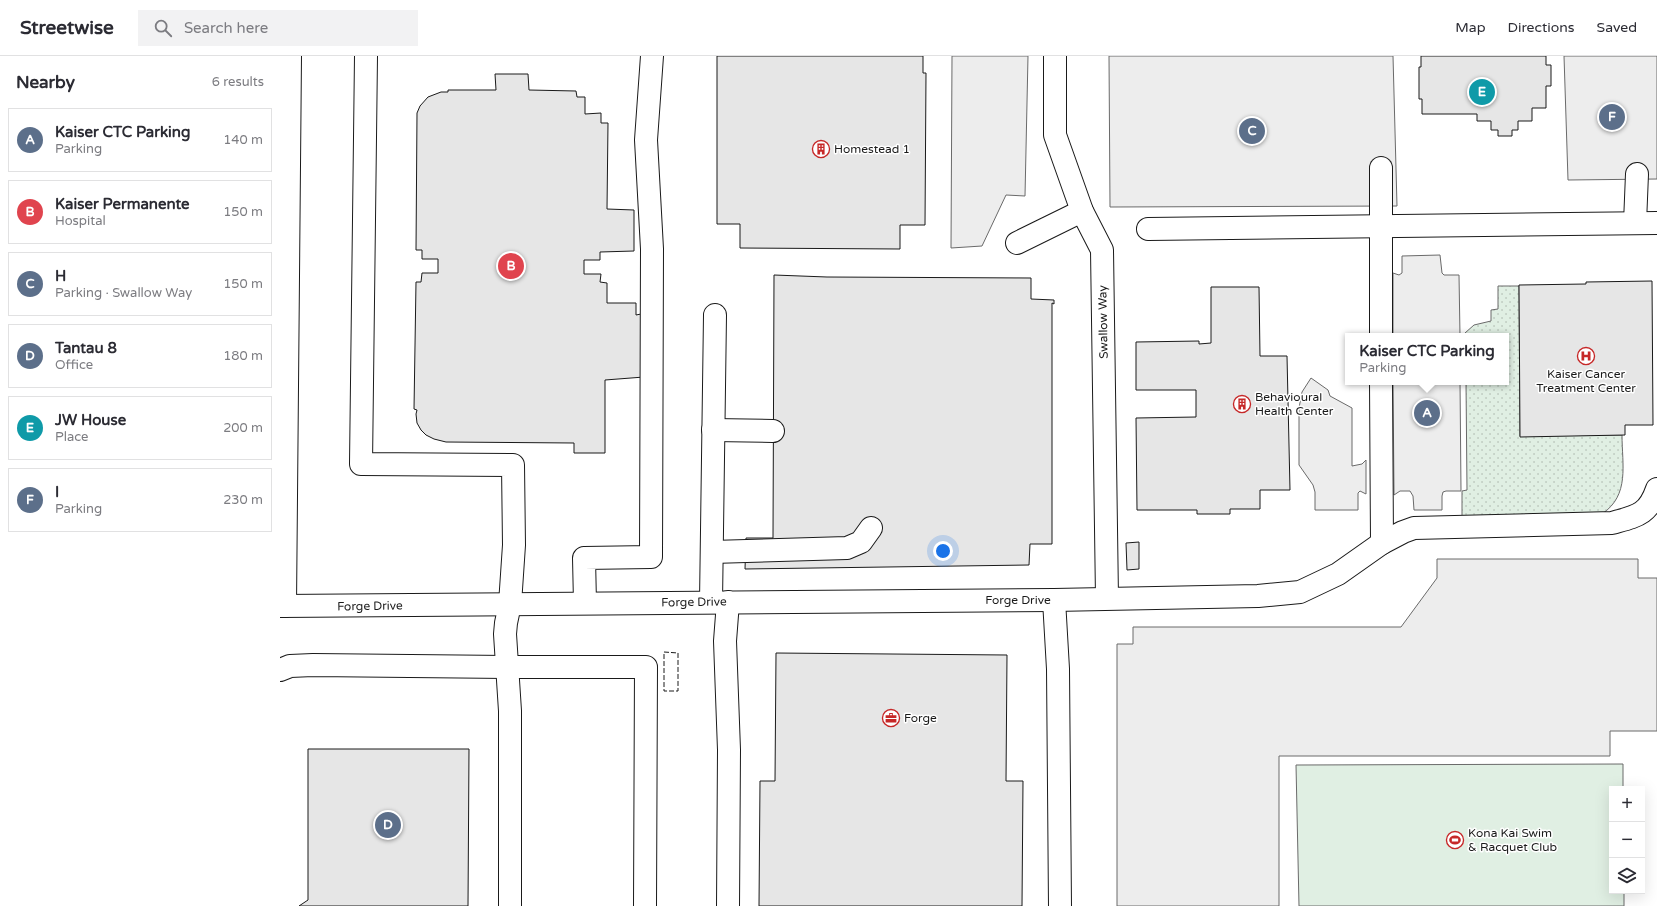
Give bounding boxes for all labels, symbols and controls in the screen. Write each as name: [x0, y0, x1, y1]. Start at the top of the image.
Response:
search box: [138, 10, 418, 46]
text: Streetwise: [20, 17, 114, 39]
icon: search: [152, 17, 174, 39]
text: Search here: [184, 19, 268, 37]
text: Map: [1455, 19, 1486, 36]
text: Directions: [1508, 19, 1575, 36]
text: Saved: [1597, 19, 1637, 36]
text: Nearby: [16, 72, 75, 93]
text: 6 results: [212, 74, 264, 90]
pin: E: [1469, 77, 1495, 107]
pin: F: [1599, 102, 1625, 132]
pin: C: [1239, 116, 1265, 146]
text: Kaiser CTC Parking: [55, 123, 190, 141]
text: A: [25, 132, 35, 148]
text: 140 m: [223, 132, 263, 148]
building icon: Homestead 1: [811, 139, 831, 159]
text: Parking: [55, 141, 102, 157]
place label: Homestead 1: [834, 142, 910, 156]
text: Kaiser Permanente: [55, 195, 190, 213]
text: B: [25, 204, 35, 220]
text: 150 m: [223, 204, 263, 220]
text: Hospital: [55, 213, 106, 229]
pin: B: [498, 251, 524, 281]
text: H: [55, 267, 66, 285]
text: C: [25, 276, 35, 292]
text: 150 m: [223, 276, 263, 292]
street label: Swallow Way: [1095, 284, 1111, 359]
text: Parking · Swallow Way: [55, 285, 192, 301]
popup: [1345, 333, 1509, 385]
text: Tantau 8: [55, 339, 117, 357]
text: Kaiser CTC Parking: [1359, 342, 1495, 360]
hospital icon: Kaiser Cancer Treatment Center: [1576, 346, 1596, 366]
text: D: [25, 348, 35, 364]
text: 180 m: [223, 348, 263, 364]
text: Office: [55, 357, 93, 373]
text: Parking: [1359, 360, 1406, 376]
place label: Kaiser Cancer Treatment Center: [1536, 367, 1636, 395]
place label: Behavioural Health Center: [1255, 390, 1334, 418]
building icon: Behavioural Health Center: [1232, 394, 1252, 414]
pin: A: [1414, 398, 1440, 428]
text: JW House: [55, 411, 126, 429]
text: E: [26, 420, 34, 436]
text: 200 m: [223, 420, 263, 436]
text: Place: [55, 429, 88, 445]
text: I: [55, 483, 59, 501]
text: F: [26, 492, 34, 508]
text: 230 m: [223, 492, 263, 508]
text: Parking: [55, 501, 102, 517]
your location: [933, 541, 953, 561]
street label: Forge Drive: [985, 593, 1051, 607]
street label: Forge Drive: [661, 594, 727, 610]
street label: Forge Drive: [337, 598, 403, 614]
office icon: Forge: [881, 708, 901, 728]
place label: Forge: [904, 711, 937, 725]
map controls: [1609, 786, 1645, 894]
button: +: [1609, 786, 1645, 822]
pin: D: [375, 810, 401, 840]
button: −: [1609, 822, 1645, 858]
place label: Kona Kai Swim & Racquet Club: [1468, 826, 1557, 854]
sports icon: Kona Kai Swim & Racquet Club: [1445, 830, 1465, 850]
button: layers: [1609, 858, 1645, 894]

